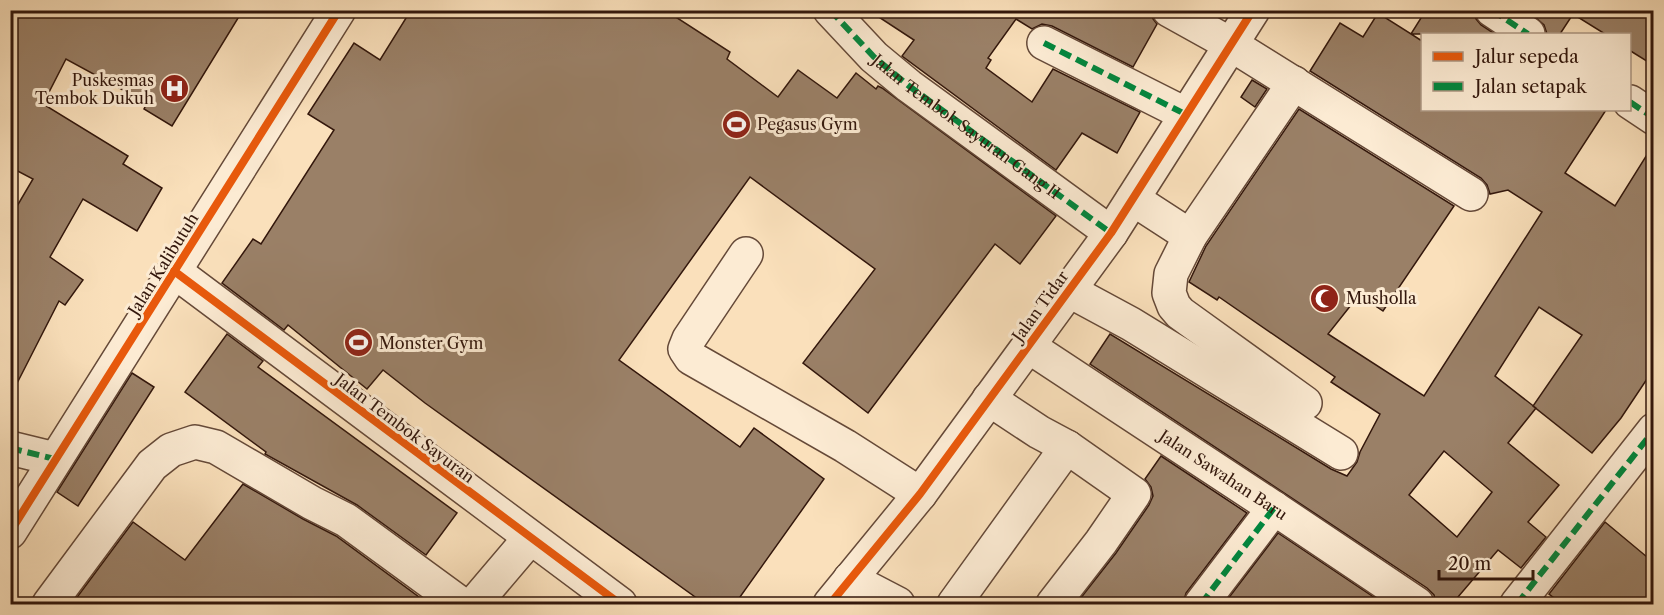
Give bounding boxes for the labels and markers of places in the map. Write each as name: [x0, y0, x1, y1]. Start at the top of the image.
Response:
place label: Puskesmas Tembok Dukuh: [35, 70, 154, 108]
hospital icon: Puskesmas Tembok Dukuh: [159, 73, 191, 105]
sports icon: Pegasus Gym: [720, 108, 752, 140]
place label: Pegasus Gym: [757, 114, 858, 134]
mosque icon: Musholla: [1309, 282, 1341, 314]
place label: Musholla: [1346, 288, 1417, 308]
sports icon: Monster Gym: [342, 327, 374, 359]
place label: Monster Gym: [379, 333, 483, 353]

